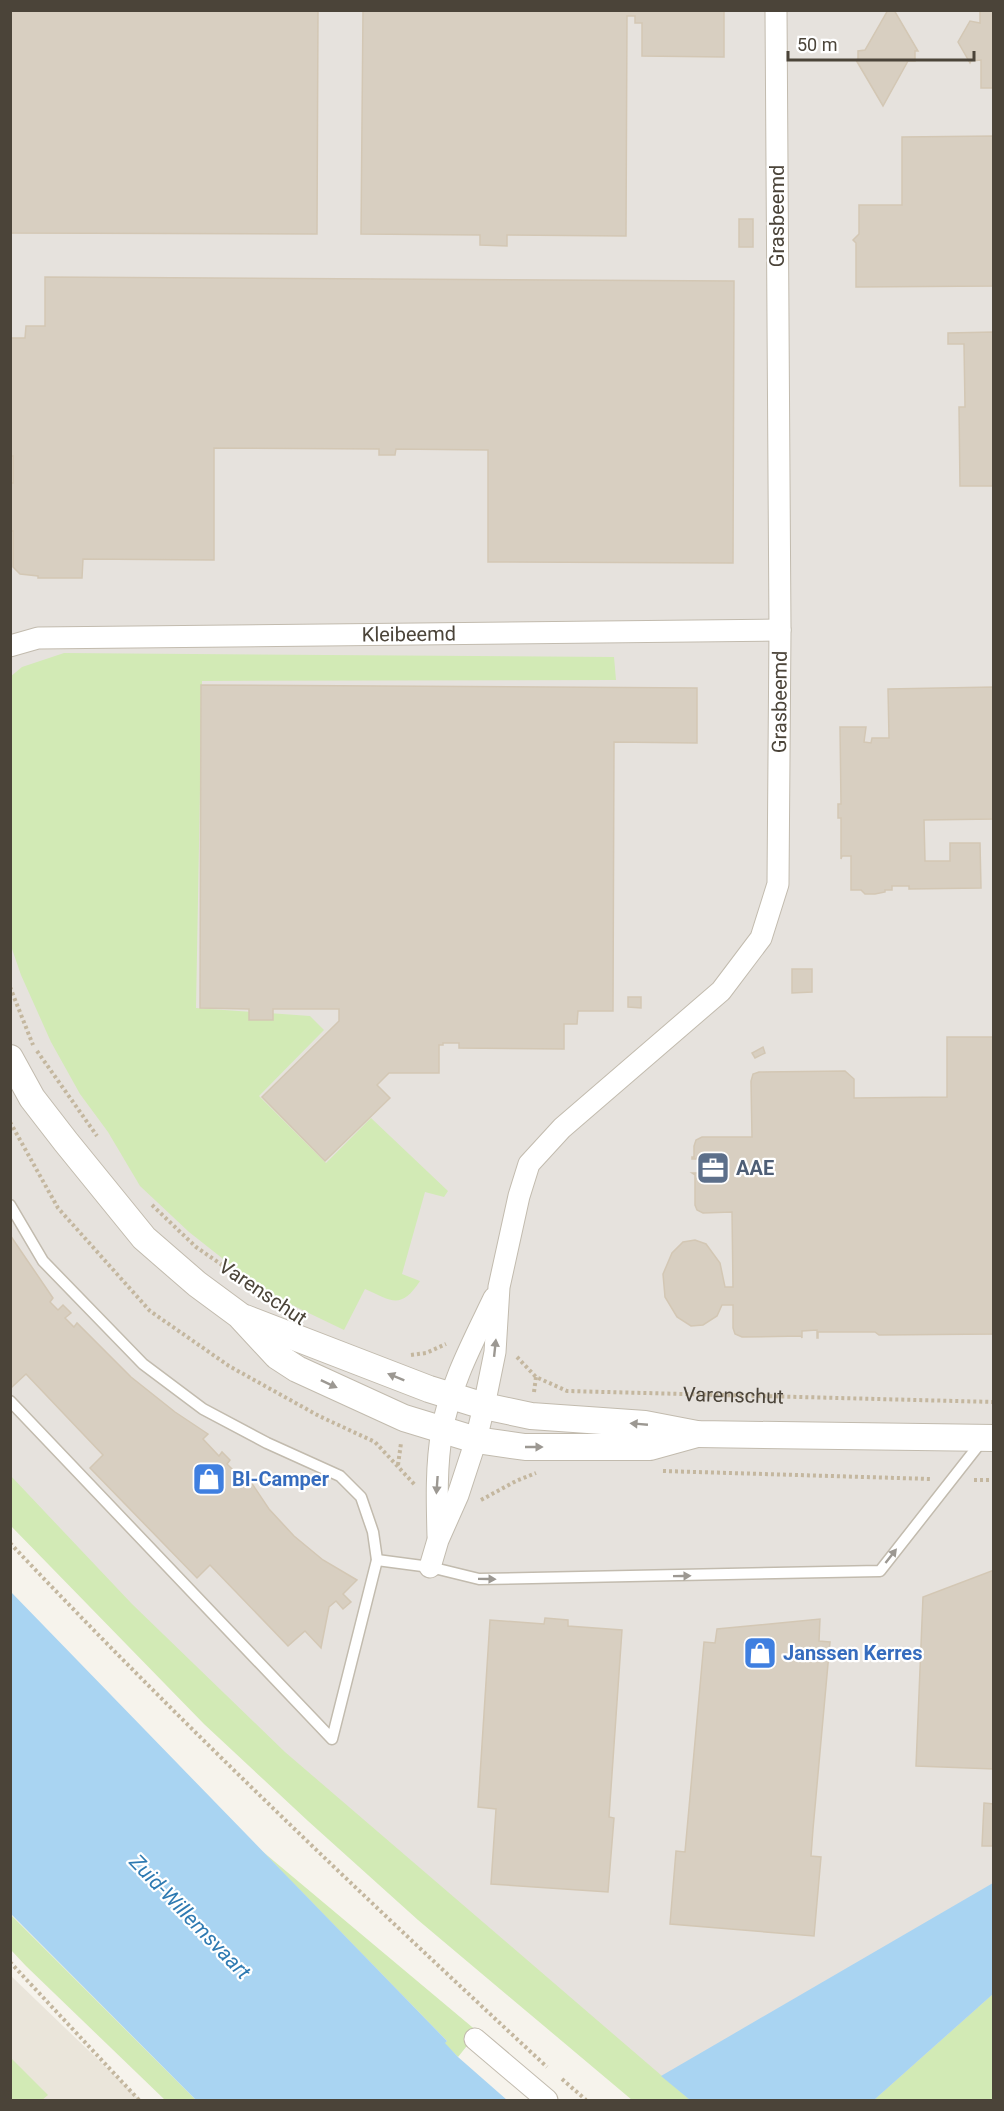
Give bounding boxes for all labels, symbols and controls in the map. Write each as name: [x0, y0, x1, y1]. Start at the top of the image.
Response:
scale bar: [788, 24, 974, 62]
text: 50 m: [797, 34, 837, 55]
street label: Grasbeemd: [765, 165, 789, 267]
street label: Kleibeemd: [362, 621, 456, 647]
street label: Grasbeemd: [767, 651, 792, 753]
office icon: AAE: [695, 1150, 731, 1186]
place label: AAE: [736, 1156, 774, 1180]
street label: Varenschut: [215, 1254, 311, 1330]
one-way arrow: [490, 1339, 500, 1358]
one-way arrow: [387, 1372, 405, 1382]
one-way arrow: [320, 1379, 337, 1388]
street label: Varenschut: [683, 1382, 784, 1409]
one-way arrow: [629, 1419, 648, 1429]
one-way arrow: [524, 1442, 543, 1452]
shop icon: BI-Camper: [191, 1461, 227, 1497]
place label: BI-Camper: [232, 1467, 330, 1491]
one-way arrow: [433, 1476, 442, 1495]
one-way arrow: [884, 1549, 896, 1564]
one-way arrow: [672, 1571, 691, 1581]
one-way arrow: [478, 1574, 497, 1584]
shop icon: Janssen Kerres: [742, 1635, 778, 1671]
place label: Janssen Kerres: [783, 1641, 922, 1665]
water label: Zuid-Willemsvaart: [124, 1849, 256, 1984]

